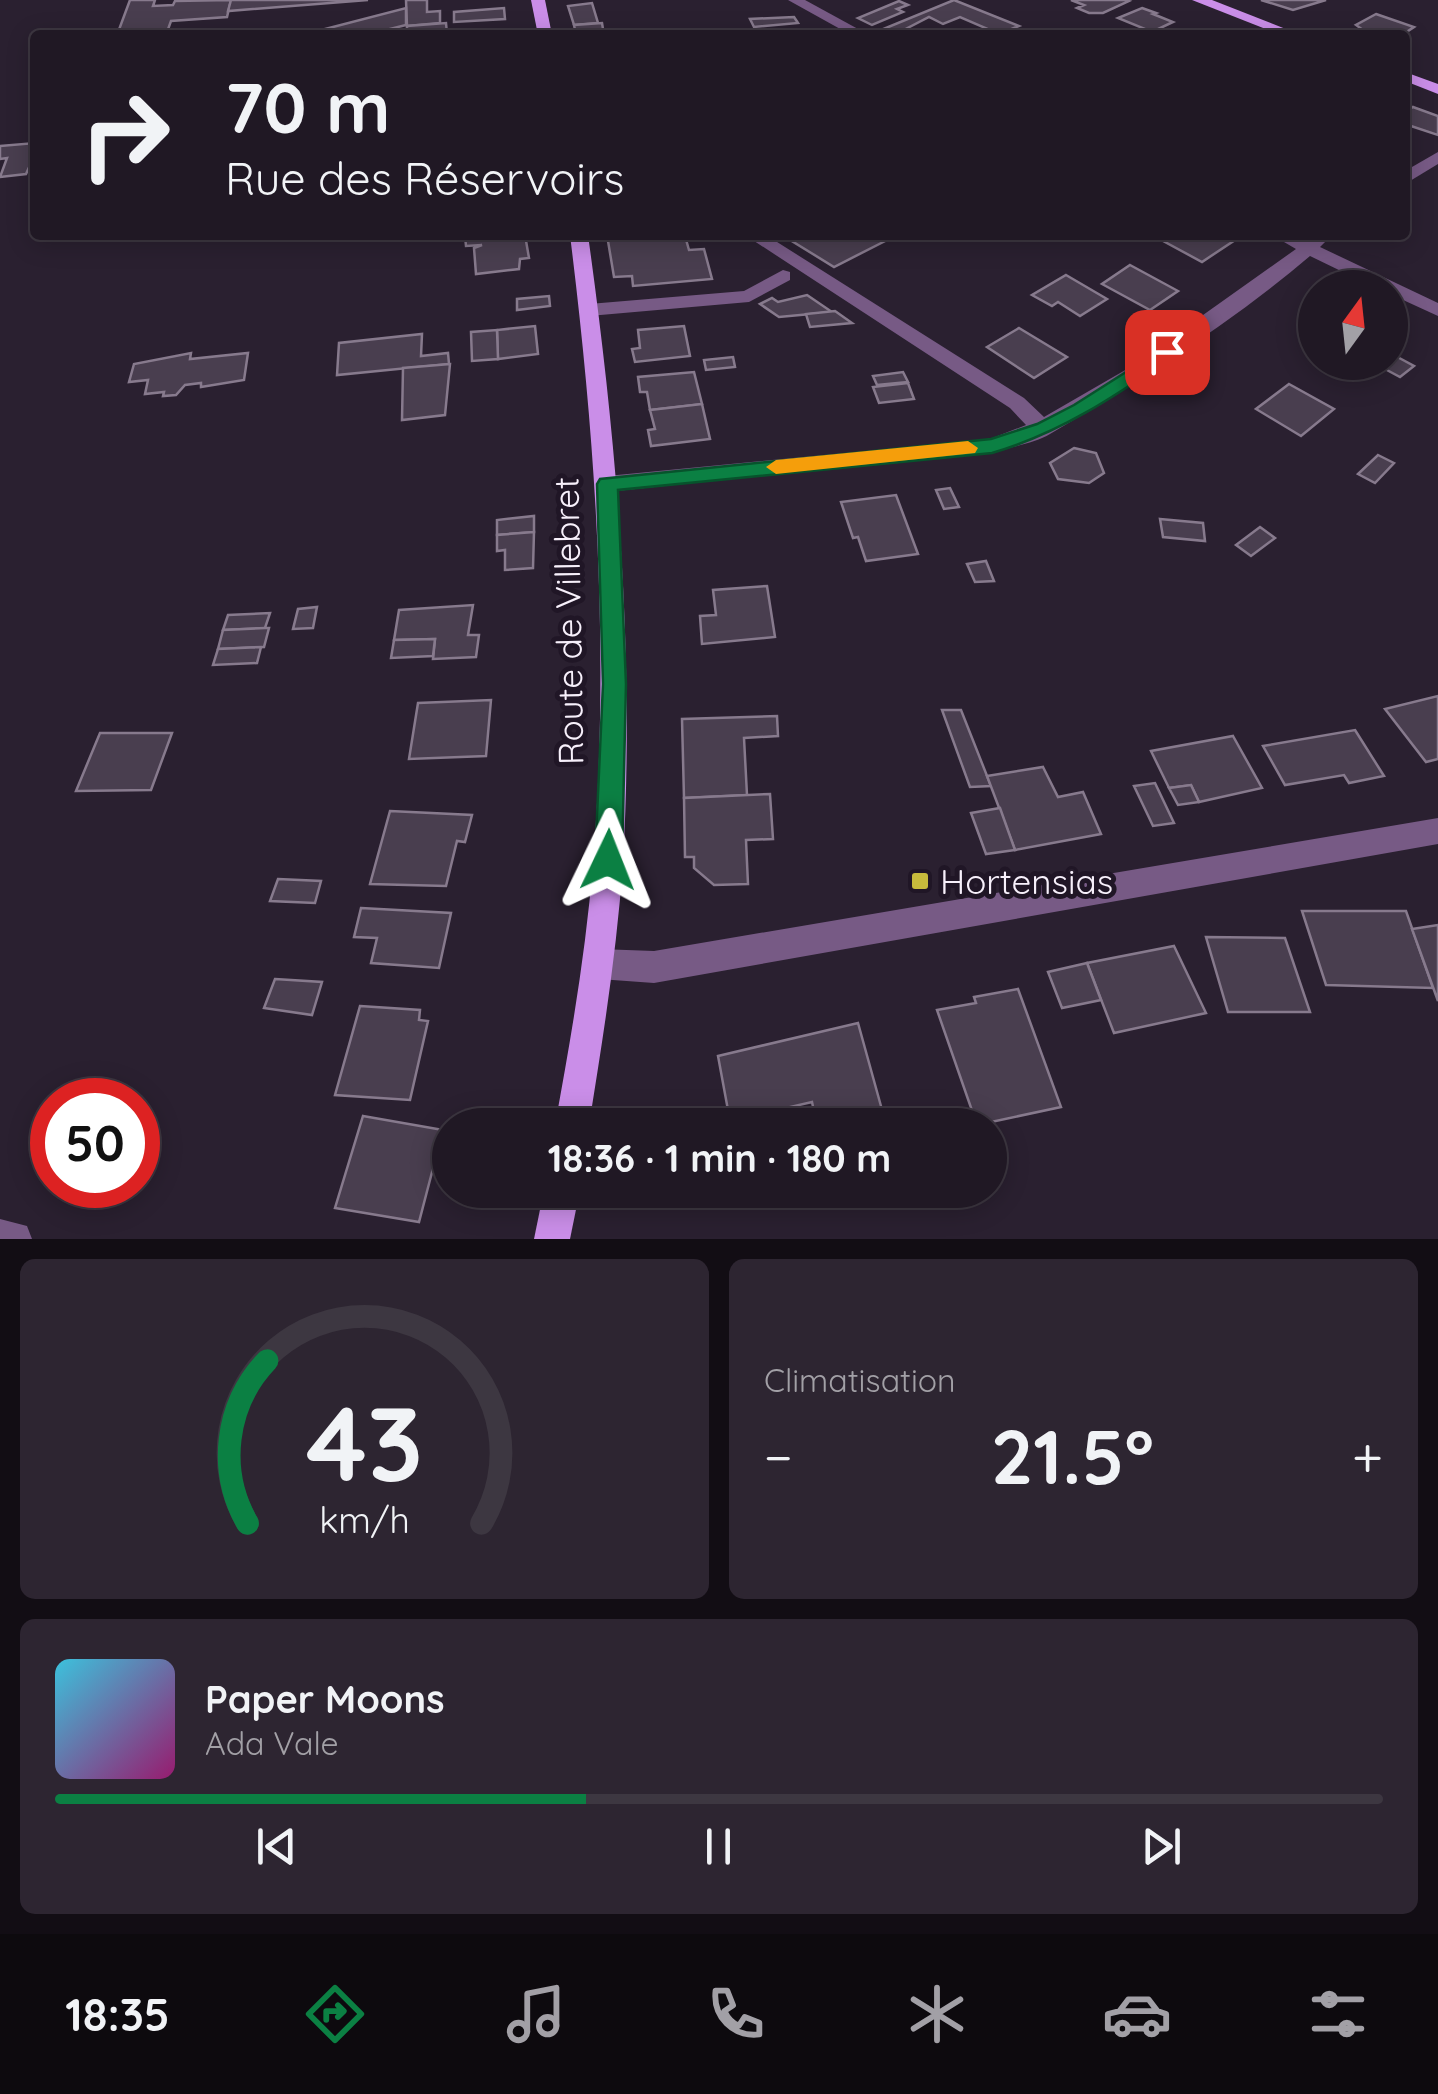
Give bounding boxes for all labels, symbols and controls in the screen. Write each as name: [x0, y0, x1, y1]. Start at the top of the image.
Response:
text: 70 m: [225, 63, 391, 151]
icon: right: [60, 70, 190, 200]
text: Rue des Réservoirs: [225, 150, 624, 206]
north arrow: [1298, 270, 1408, 380]
map controls: [1298, 270, 1408, 380]
pin: [1125, 310, 1210, 395]
icon: arrive: [1140, 325, 1195, 380]
street label: Route de Villebret: [543, 477, 593, 765]
position arrow: [556, 808, 660, 912]
place label: Hortensias: [940, 859, 1113, 903]
marker: Hortensias: [909, 870, 931, 892]
speed limit sign: 50: [30, 1078, 160, 1208]
text: 18:36 · 1 min · 180 m: [548, 1134, 891, 1182]
text: Climatisation: [764, 1360, 956, 1400]
text: 43: [306, 1377, 423, 1507]
text: 21.5°: [991, 1409, 1154, 1503]
text: −: [764, 1422, 793, 1491]
text: +: [1352, 1422, 1383, 1491]
text: km/h: [319, 1497, 410, 1542]
text: Paper Moons: [205, 1675, 445, 1723]
text: Ada Vale: [205, 1723, 339, 1763]
icon: previous: [249, 1819, 304, 1874]
icon: pause: [691, 1819, 746, 1874]
icon: next: [1134, 1819, 1189, 1874]
icon: directions: [300, 1979, 370, 2049]
icon: music: [501, 1979, 571, 2049]
icon: phone: [701, 1979, 771, 2049]
icon: climate: [902, 1979, 972, 2049]
icon: car: [1102, 1979, 1172, 2049]
icon: filters: [1303, 1979, 1373, 2049]
text: 18:35: [65, 1986, 170, 2042]

